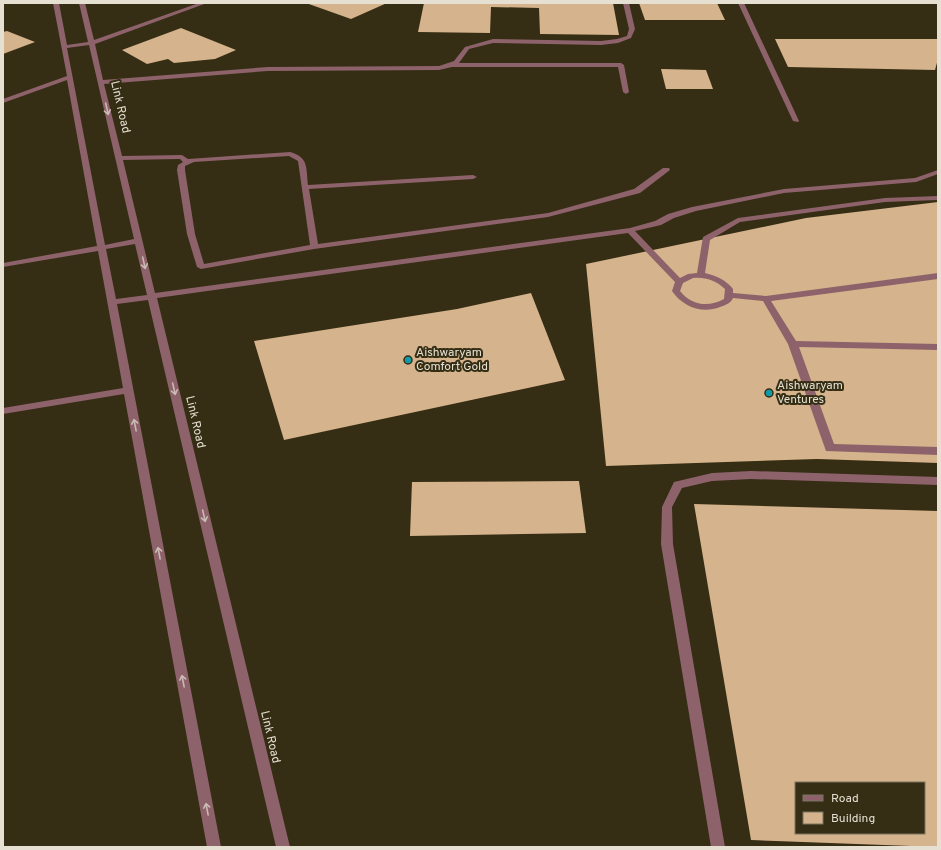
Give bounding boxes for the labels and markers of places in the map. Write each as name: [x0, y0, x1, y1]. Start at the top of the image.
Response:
place label: Aishwaryam Comfort Gold: [416, 345, 488, 375]
marker: Aishwaryam Comfort Gold: [403, 355, 413, 365]
place label: Aishwaryam Ventures: [777, 378, 843, 408]
marker: Aishwaryam Ventures: [764, 388, 774, 398]

